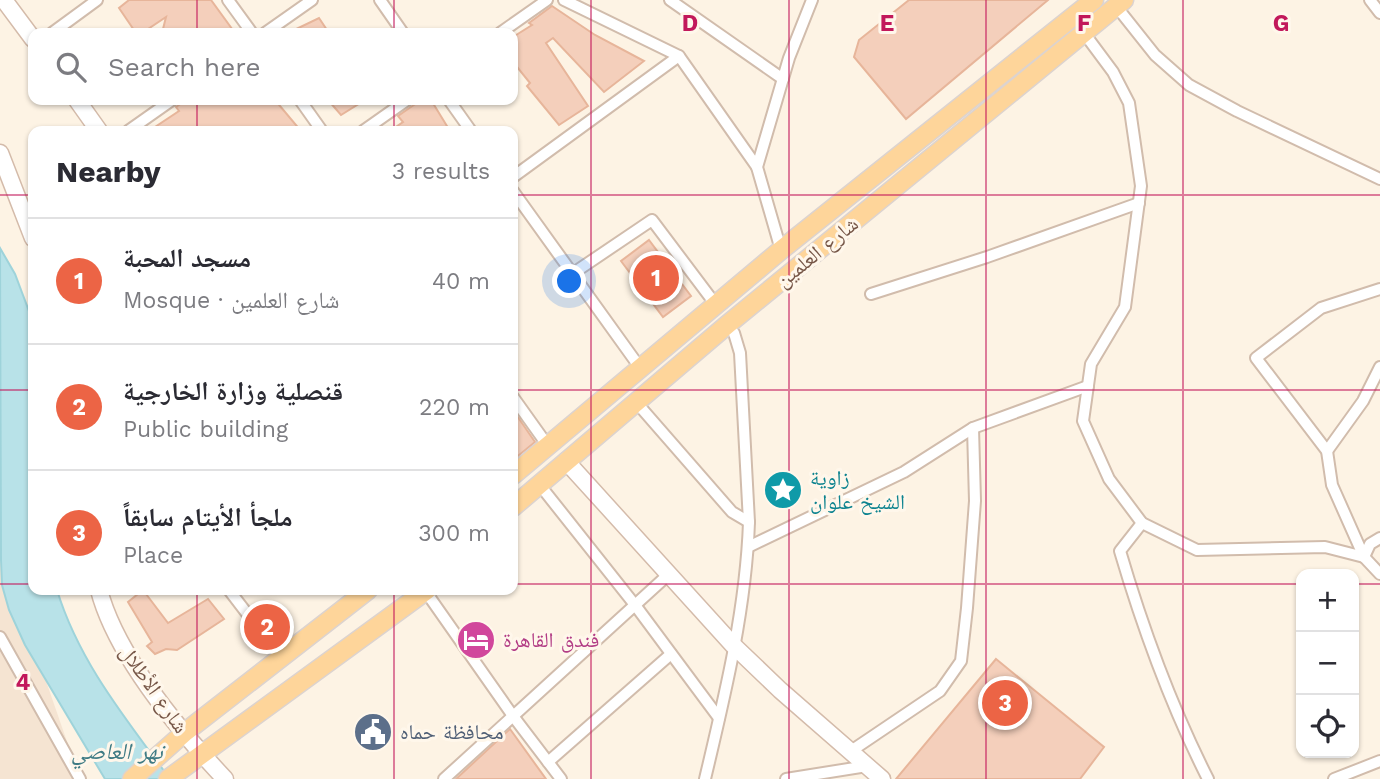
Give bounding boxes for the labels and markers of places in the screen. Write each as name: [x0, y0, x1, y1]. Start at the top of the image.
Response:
pin: 1: [633, 252, 679, 304]
place label: زاوية الشيخ علوان: [810, 465, 905, 515]
place icon: زاوية الشيخ علوان: [762, 469, 804, 511]
pin: 2: [244, 601, 290, 653]
hotel icon: فندق القاهرة: [455, 619, 497, 661]
place label: فندق القاهرة: [503, 627, 599, 653]
pin: 3: [982, 677, 1028, 729]
public building icon: محافظة حماه: [352, 711, 394, 753]
place label: محافظة حماه: [400, 719, 503, 744]

